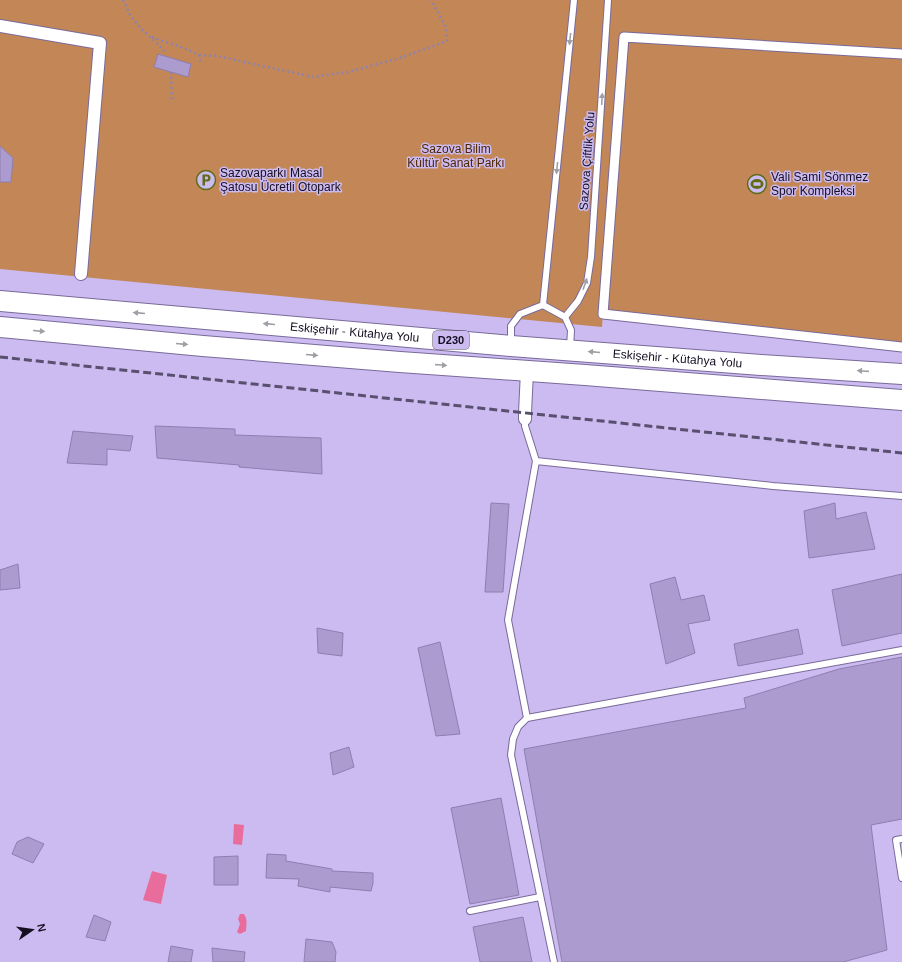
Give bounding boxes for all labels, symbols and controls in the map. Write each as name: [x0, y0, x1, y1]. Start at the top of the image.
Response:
one-way arrow: [566, 33, 573, 45]
one-way arrow: [598, 93, 605, 105]
street label: Sazova Çiftlik Yolu: [577, 111, 597, 211]
park label: Sazova Bilim Kültür Sanat Parkı: [407, 142, 505, 170]
one-way arrow: [553, 162, 560, 174]
place label: Sazovaparkı Masal Şatosu Ücretli Otopark: [220, 166, 342, 194]
parking icon: Sazovaparkı Masal Şatosu Ücretli Otopark: [195, 169, 217, 191]
place label: Vali Sami Sönmez Spor Kompleksi: [771, 170, 868, 198]
sports icon: Vali Sami Sönmez Spor Kompleksi: [746, 173, 768, 195]
one-way arrow: [583, 278, 589, 290]
one-way arrow: [133, 310, 145, 317]
street label: Eskişehir - Kütahya Yolu: [289, 320, 420, 345]
one-way arrow: [263, 321, 275, 328]
one-way arrow: [33, 328, 45, 334]
road number: D230: [433, 331, 469, 349]
one-way arrow: [176, 341, 188, 348]
street label: Eskişehir - Kütahya Yolu: [612, 347, 743, 371]
one-way arrow: [588, 348, 600, 355]
one-way arrow: [306, 352, 318, 358]
one-way arrow: [435, 362, 447, 369]
one-way arrow: [857, 368, 869, 375]
north arrow: [12, 910, 52, 950]
text: N: [35, 923, 48, 933]

